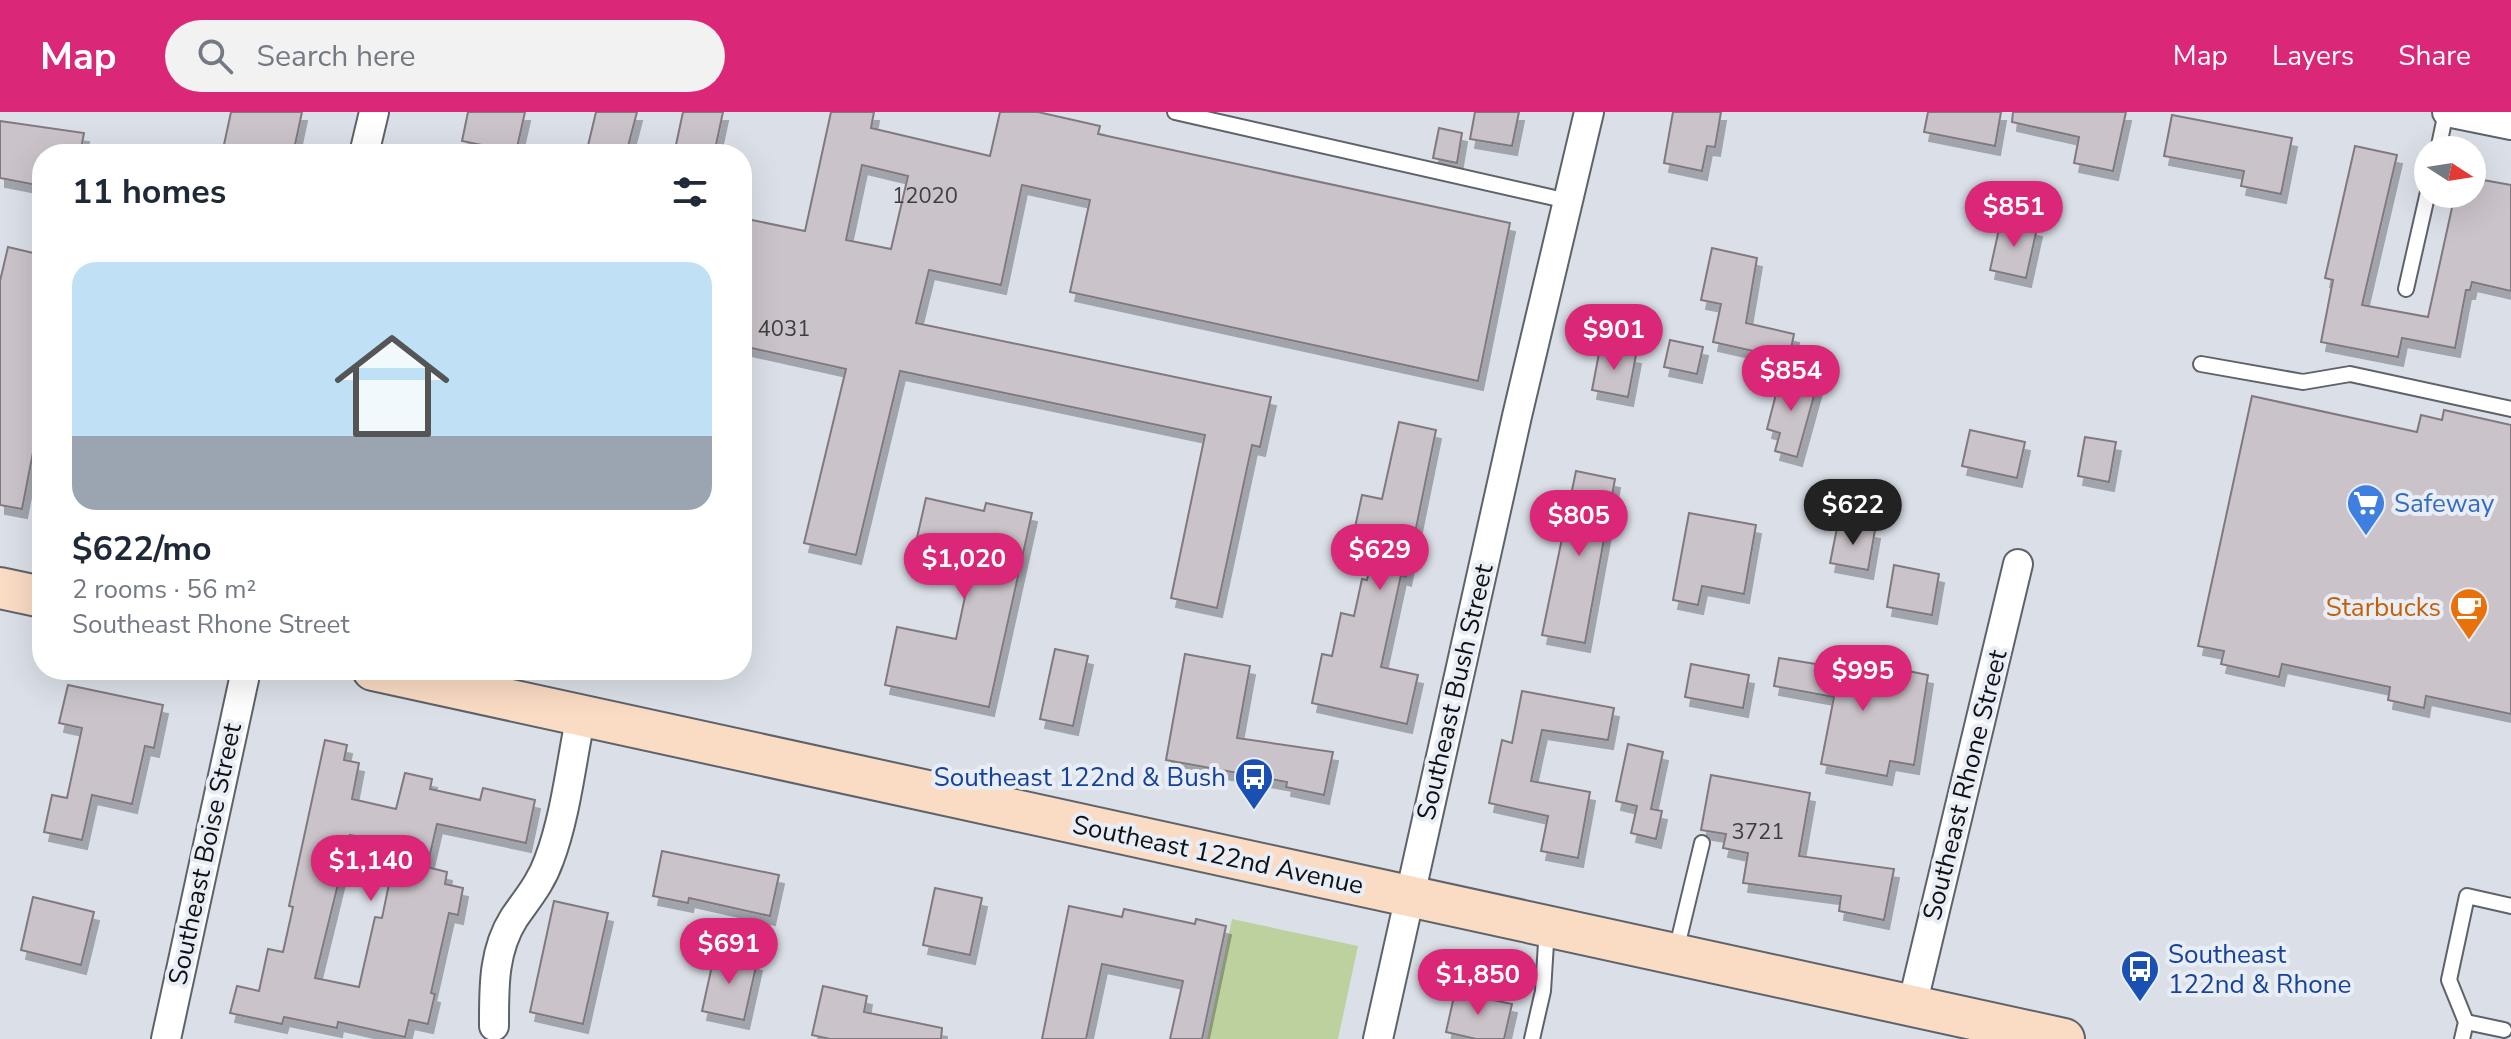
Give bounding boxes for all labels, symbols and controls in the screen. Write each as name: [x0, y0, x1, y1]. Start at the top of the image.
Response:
search box: [165, 20, 725, 92]
text: Map: [40, 31, 117, 82]
icon: search: [193, 34, 237, 78]
text: Search here: [257, 36, 416, 77]
text: Map: [2173, 37, 2228, 75]
text: Layers: [2272, 37, 2354, 75]
text: Share: [2398, 37, 2471, 75]
north arrow: [2414, 136, 2486, 208]
map controls: [2414, 136, 2486, 208]
text: 11 homes: [72, 169, 226, 215]
icon: filters: [668, 170, 712, 214]
house number: 12020: [892, 181, 958, 211]
pin: $851: [1967, 181, 2061, 249]
text: $851: [1983, 189, 2045, 224]
pin: $901: [1567, 304, 1661, 372]
text: $901: [1583, 312, 1645, 347]
icon: home: [320, 314, 464, 458]
house number: 4031: [758, 314, 810, 344]
pin: $854: [1744, 345, 1838, 413]
text: $854: [1760, 353, 1822, 388]
pin: $622: [1806, 479, 1900, 547]
supermarket icon: Safeway: [2345, 482, 2387, 537]
place label: Safeway: [2394, 486, 2495, 521]
text: $622: [1822, 487, 1884, 522]
pin: $805: [1532, 490, 1626, 558]
text: $805: [1548, 498, 1610, 533]
pin: $629: [1333, 524, 1427, 592]
text: $622/mo: [72, 526, 212, 572]
text: $629: [1349, 532, 1411, 567]
pin: $1,020: [899, 533, 1029, 601]
text: $1,020: [922, 541, 1006, 576]
street label: Southeast Bush Street: [1409, 560, 1502, 823]
text: 2 rooms · 56 m²: [72, 572, 256, 607]
cafe icon: Starbucks: [2448, 586, 2490, 641]
place label: Starbucks: [2326, 590, 2441, 625]
text: Southeast Rhone Street: [72, 607, 350, 642]
pin: $995: [1816, 645, 1910, 713]
street label: Southeast Rhone Street: [1914, 645, 2016, 924]
text: $995: [1832, 653, 1894, 688]
street label: Southeast Boise Street: [160, 719, 250, 988]
bus stop icon: Southeast 122nd & Bush: [1233, 756, 1275, 811]
place label: Southeast 122nd & Bush: [934, 760, 1226, 795]
street label: Southeast 122nd Avenue: [1069, 807, 1367, 903]
house number: 3721: [1732, 817, 1784, 847]
pin: $1,140: [306, 835, 436, 903]
text: $1,140: [329, 843, 413, 878]
pin: $691: [682, 918, 776, 986]
text: $691: [698, 926, 760, 961]
place label: Southeast 122nd & Rhone: [2168, 937, 2351, 1002]
bus stop icon: Southeast 122nd & Rhone: [2119, 948, 2161, 1003]
pin: $1,850: [1413, 949, 1543, 1017]
text: $1,850: [1436, 957, 1520, 992]

